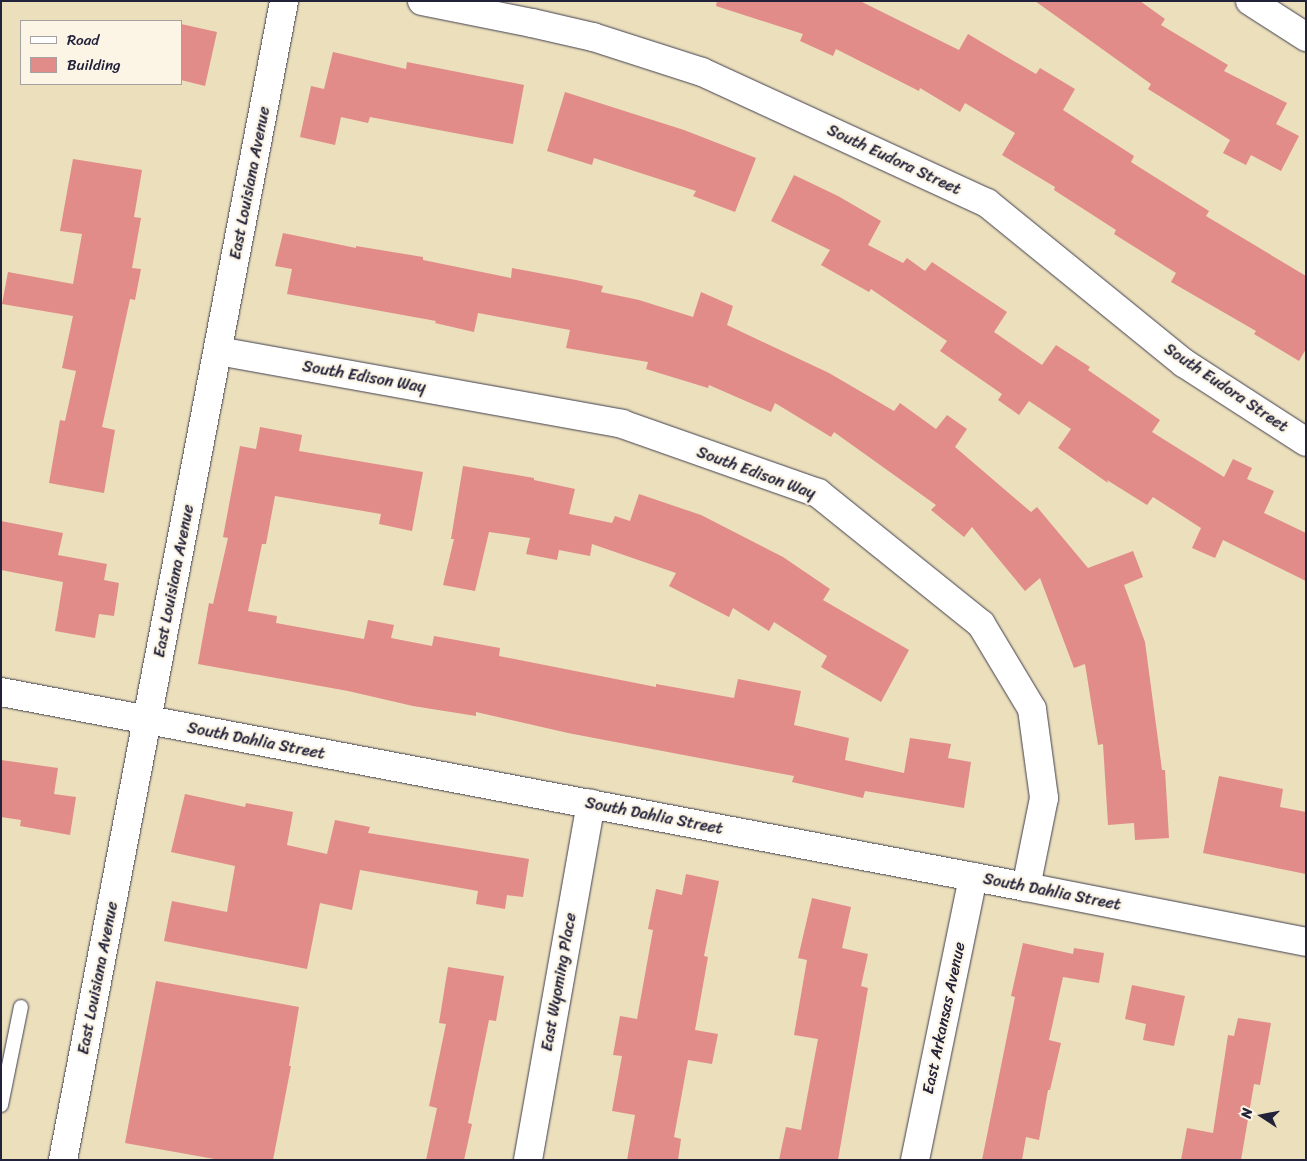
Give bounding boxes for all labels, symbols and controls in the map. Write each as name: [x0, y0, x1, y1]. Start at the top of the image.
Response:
legend: [20, 20, 182, 85]
text: Road: [67, 27, 99, 53]
text: Building: [67, 52, 121, 78]
street label: East Louisiana Avenue: [226, 105, 274, 261]
street label: South Eudora Street: [824, 121, 964, 199]
street label: South Eudora Street: [1160, 339, 1292, 437]
street label: South Edison Way: [301, 357, 427, 397]
street label: South Edison Way: [694, 443, 818, 503]
street label: East Louisiana Avenue: [150, 503, 198, 659]
street label: South Dahlia Street: [185, 718, 327, 764]
street label: South Dahlia Street: [583, 793, 725, 839]
street label: South Dahlia Street: [981, 869, 1123, 915]
street label: East Louisiana Avenue: [74, 900, 122, 1056]
street label: East Wyoming Place: [537, 911, 581, 1053]
street label: East Arkansas Avenue: [918, 940, 970, 1096]
north arrow: [1237, 1091, 1287, 1141]
text: N: [1234, 1106, 1260, 1120]

